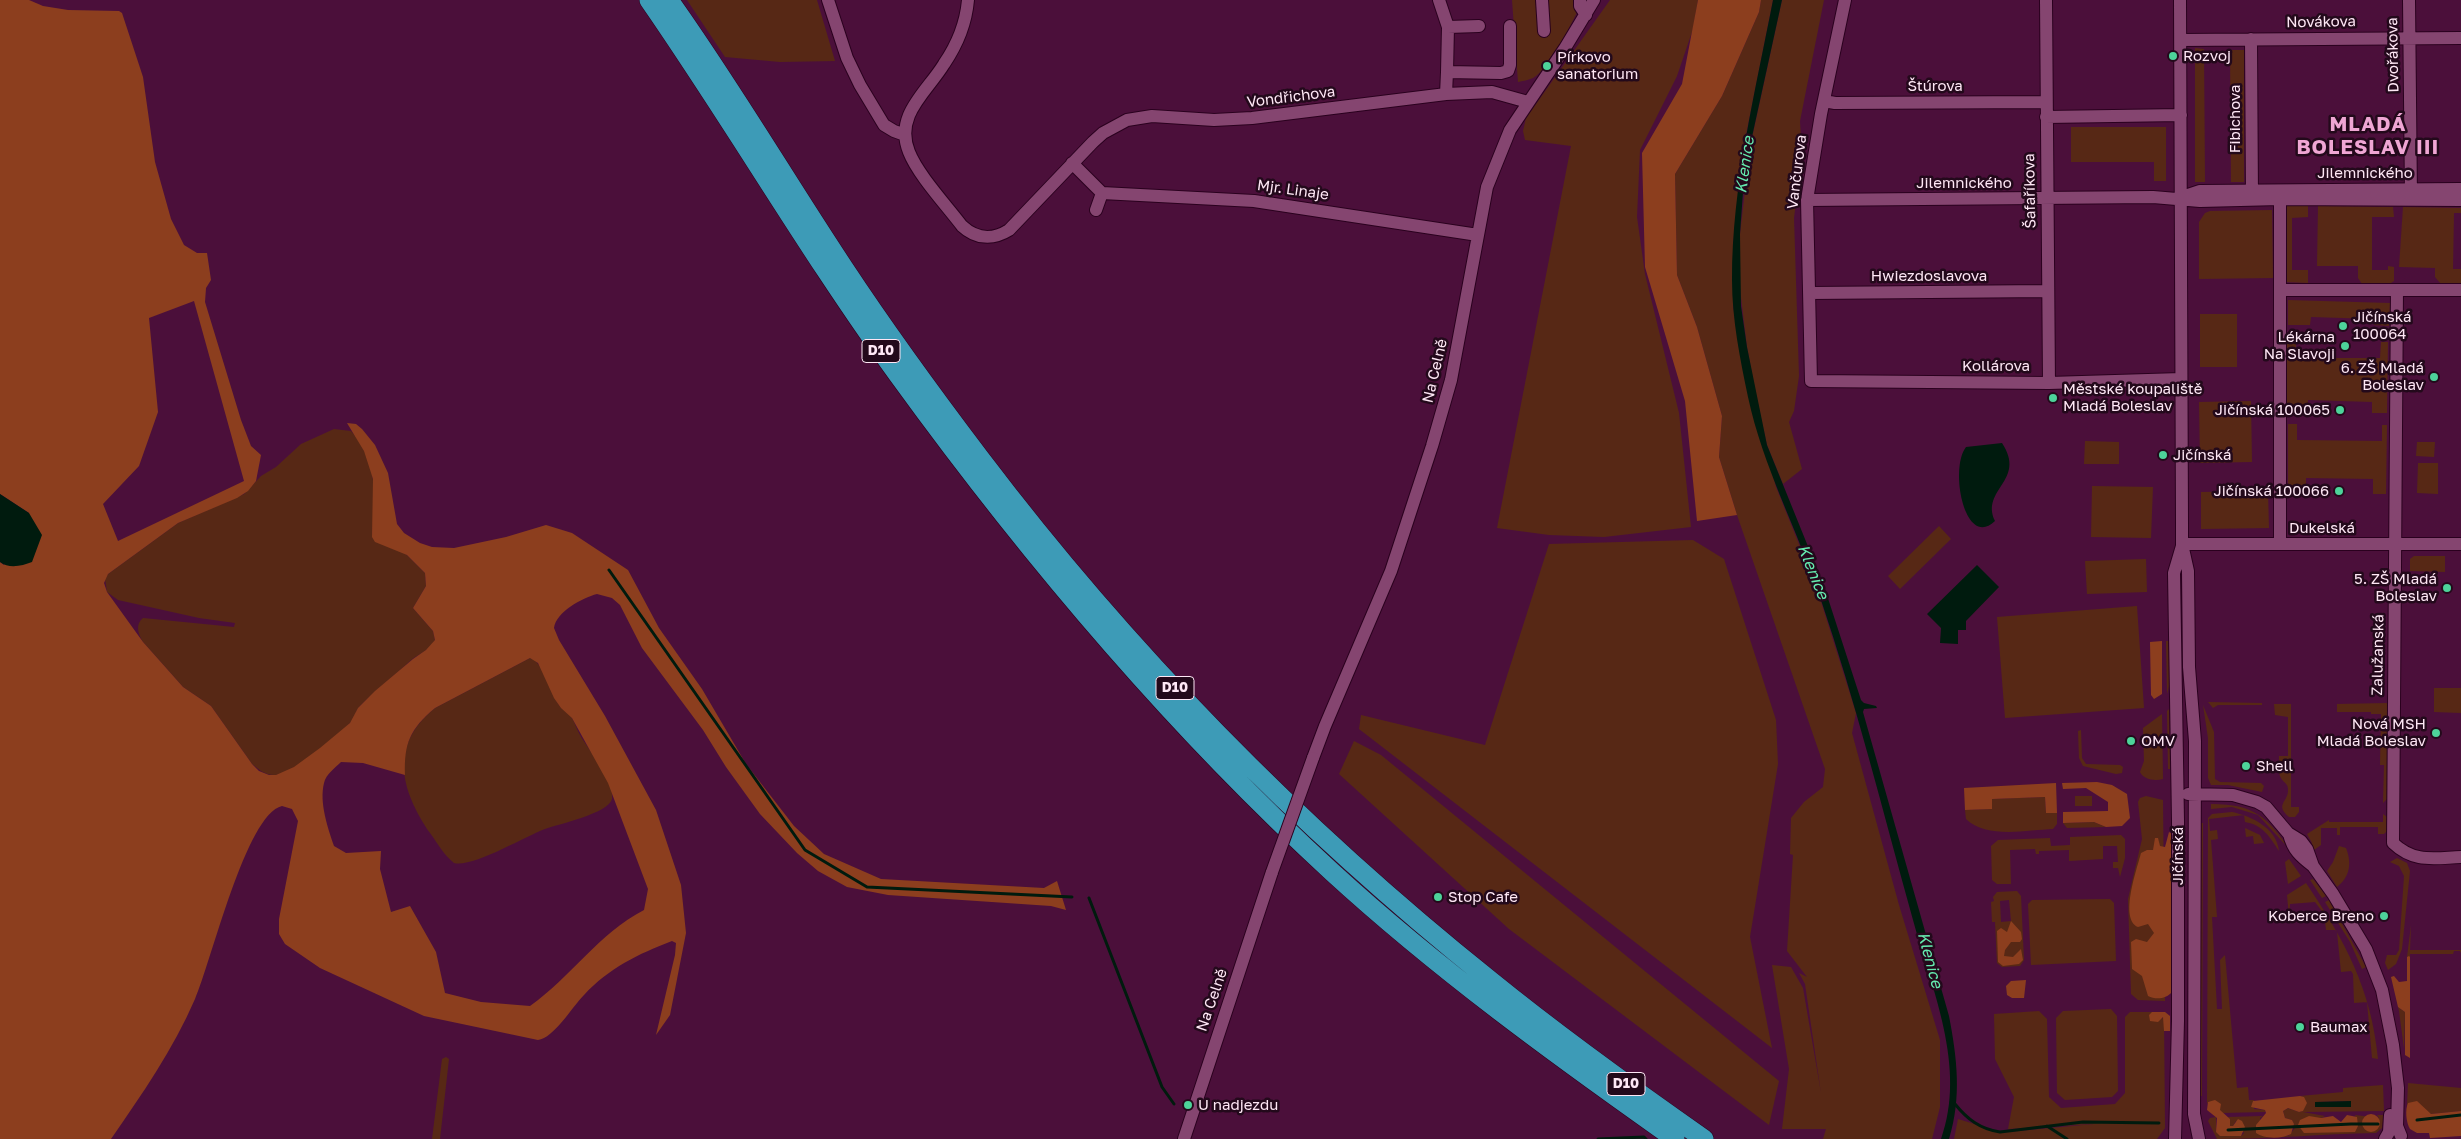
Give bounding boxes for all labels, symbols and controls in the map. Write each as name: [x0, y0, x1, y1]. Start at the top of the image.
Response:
street label: Novákova: [2286, 12, 2356, 32]
street label: Dvořákova: [2383, 17, 2403, 93]
place label: Rozvoj: [2183, 47, 2231, 65]
place label: Pírkovo sanatorium: [1557, 48, 1638, 83]
marker: Rozvoj: [2167, 50, 2179, 62]
marker: Pírkovo sanatorium: [1541, 60, 1553, 72]
street label: Štúrova: [1907, 77, 1963, 95]
street label: Vondřichova: [1246, 83, 1336, 111]
street label: Fibichova: [2226, 85, 2244, 153]
district label: MLADÁ BOLESLAV III: [2295, 113, 2441, 160]
street label: Vančurova: [1784, 134, 1810, 210]
water label: Klenice: [1732, 135, 1758, 195]
street label: Šafaříkova: [2020, 153, 2040, 229]
street label: Jilemnického: [2317, 164, 2413, 182]
street label: Jilemnického: [1916, 174, 2012, 192]
street label: Mjr. Linaje: [1256, 176, 1330, 204]
street label: Hwiezdoslavova: [1871, 267, 1987, 285]
place label: Jičínská 100064: [2353, 308, 2412, 343]
marker: Jičínská 100064: [2337, 320, 2349, 332]
place label: Lékárna Na Slavoji: [2264, 328, 2335, 363]
street label: Na Celně: [1419, 337, 1451, 405]
road number: D10: [862, 340, 900, 362]
marker: Lékárna Na Slavoji: [2339, 340, 2351, 352]
street label: Kollárova: [1962, 357, 2030, 375]
place label: 6. ZŠ Mladá Boleslav: [2341, 359, 2424, 394]
marker: 6. ZŠ Mladá Boleslav: [2428, 371, 2440, 383]
place label: Městské koupaliště Mladá Boleslav: [2063, 380, 2203, 415]
marker: Městské koupaliště Mladá Boleslav: [2047, 392, 2059, 404]
place label: Jičínská 100065: [2215, 401, 2330, 419]
marker: Jičínská 100065: [2334, 404, 2346, 416]
place label: Jičínská: [2173, 446, 2232, 464]
marker: Jičínská: [2157, 449, 2169, 461]
place label: Jičínská 100066: [2213, 482, 2329, 500]
marker: Jičínská 100066: [2333, 485, 2345, 497]
street label: Dukelská: [2289, 519, 2355, 537]
water label: Klenice: [1793, 542, 1833, 602]
place label: 5. ZŠ Mladá Boleslav: [2354, 570, 2437, 605]
marker: 5. ZŠ Mladá Boleslav: [2441, 582, 2453, 594]
street label: Zalužanská: [2368, 614, 2388, 696]
road number: D10: [1156, 676, 1194, 700]
place label: Nová MSH Mladá Boleslav: [2317, 715, 2426, 750]
marker: Nová MSH Mladá Boleslav: [2430, 727, 2442, 739]
place label: OMV: [2141, 732, 2175, 750]
marker: OMV: [2125, 735, 2137, 747]
place label: Shell: [2256, 757, 2293, 775]
marker: Shell: [2240, 760, 2252, 772]
street label: Jičínská: [2169, 827, 2187, 885]
place label: Stop Cafe: [1448, 888, 1518, 906]
marker: Stop Cafe: [1432, 891, 1444, 903]
place label: Koberce Breno: [2268, 907, 2374, 925]
marker: Koberce Breno: [2378, 910, 2390, 922]
water label: Klenice: [1913, 930, 1947, 990]
street label: Na Celně: [1193, 966, 1231, 1034]
place label: Baumax: [2310, 1018, 2368, 1036]
marker: Baumax: [2294, 1021, 2306, 1033]
road number: D10: [1607, 1072, 1645, 1096]
place label: U nadjezdu: [1198, 1096, 1278, 1114]
marker: U nadjezdu: [1182, 1099, 1194, 1111]

